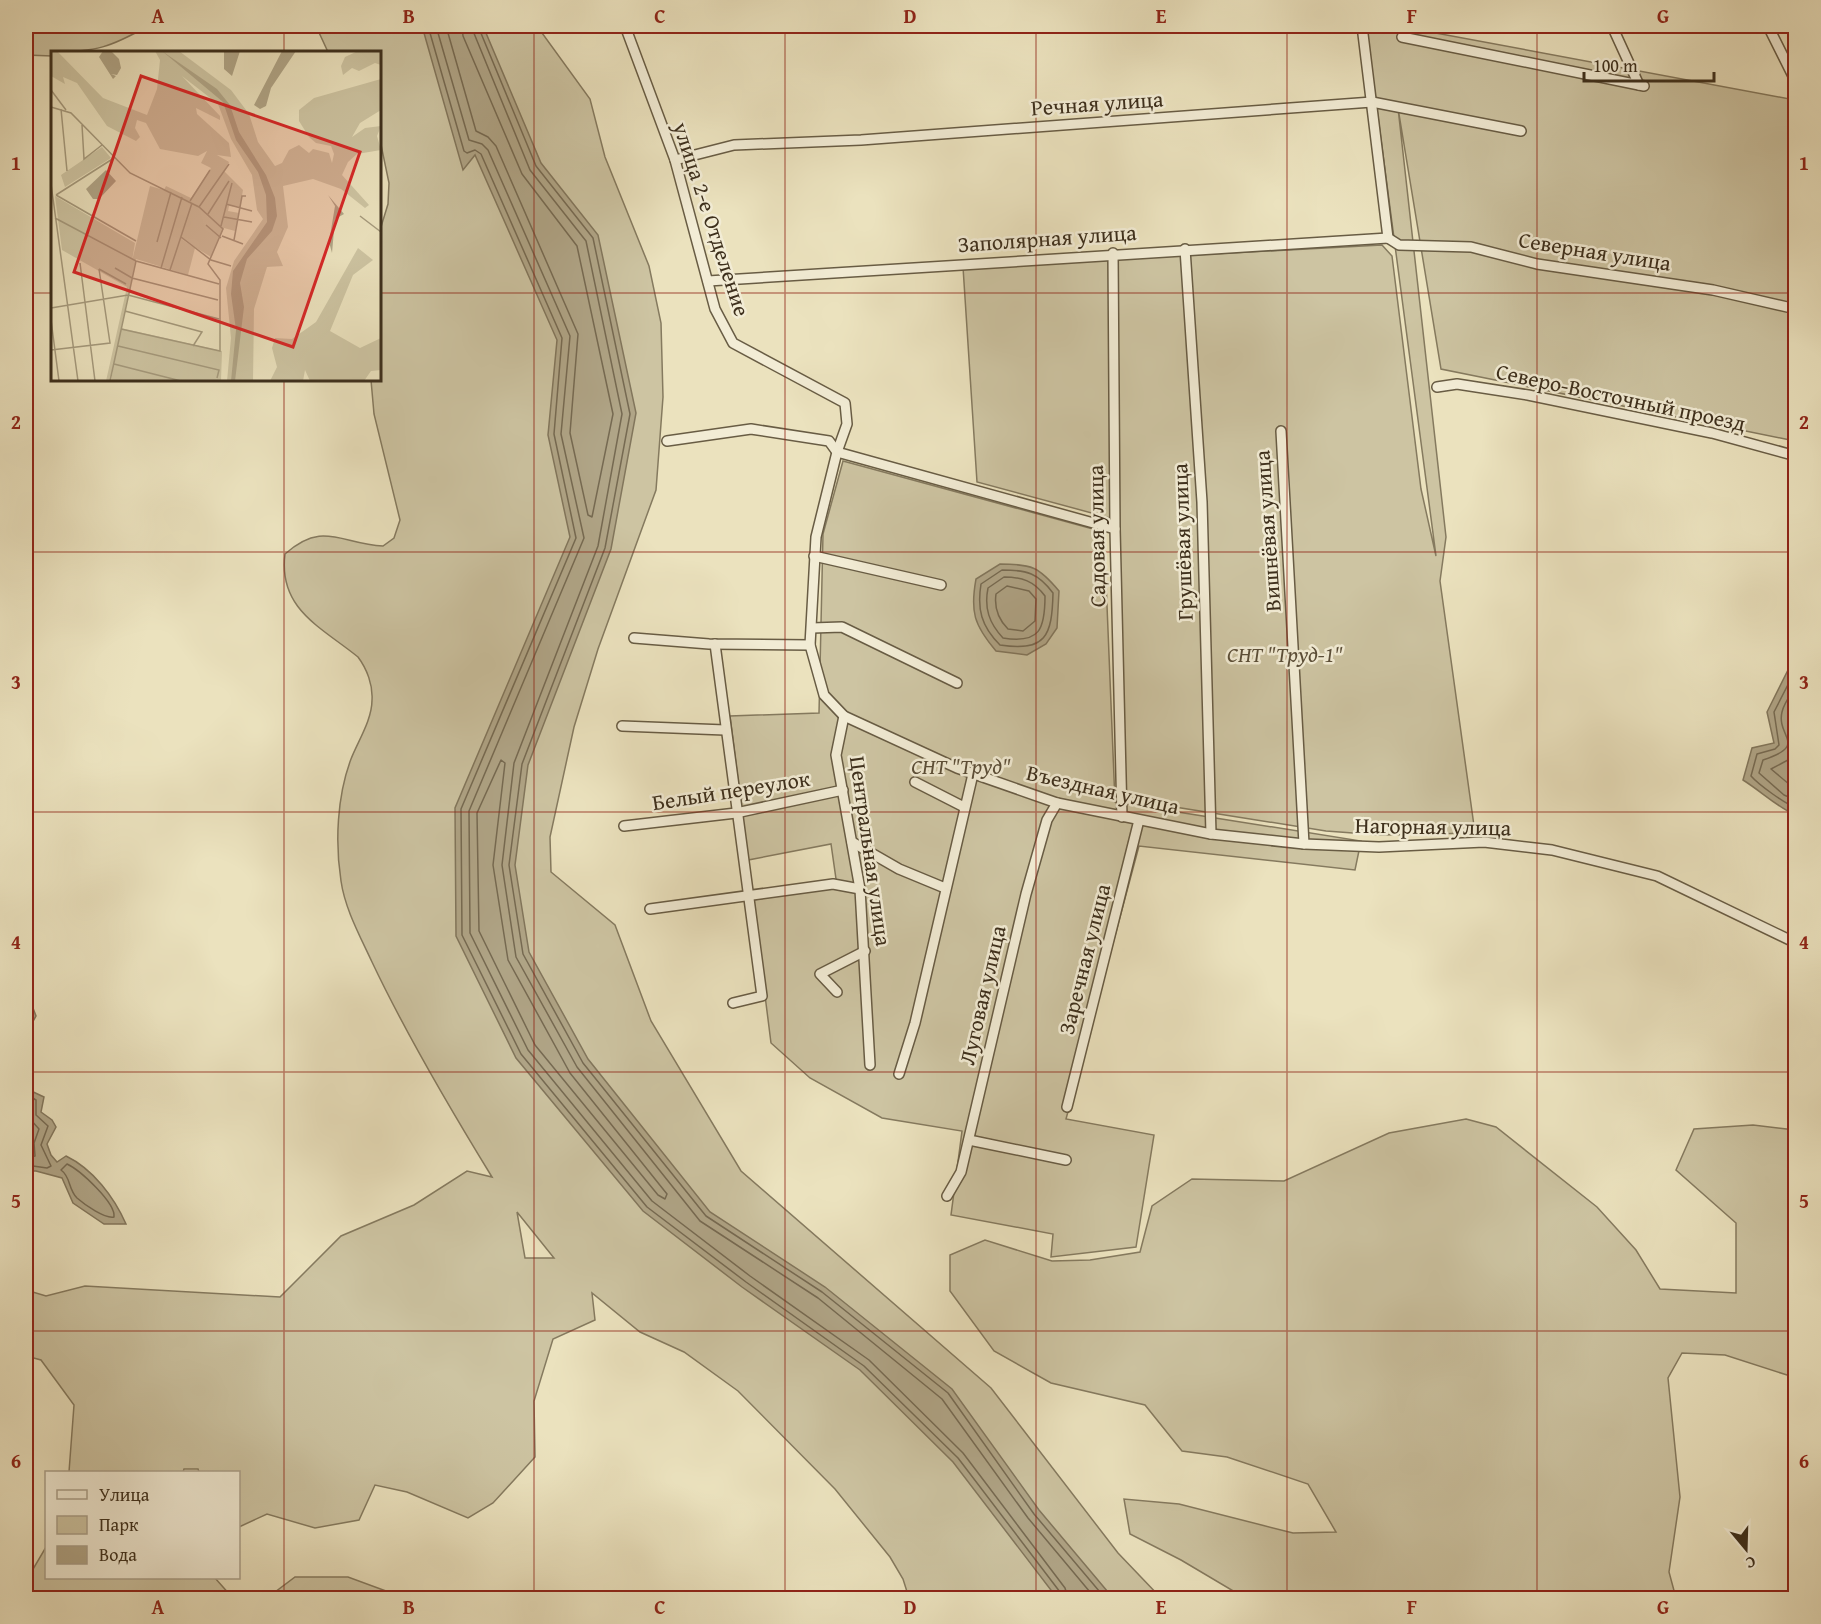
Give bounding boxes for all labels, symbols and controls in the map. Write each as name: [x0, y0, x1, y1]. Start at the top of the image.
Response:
text: A: [152, 1, 165, 30]
text: B: [403, 1, 415, 30]
text: C: [654, 1, 666, 30]
text: D: [903, 1, 917, 30]
text: E: [1156, 1, 1167, 30]
text: F: [1407, 1, 1417, 30]
text: G: [1657, 1, 1669, 30]
scale bar: [1584, 45, 1714, 83]
inset map: [51, 51, 381, 381]
text: 100 m: [1593, 52, 1638, 79]
street label: Речная улица: [1030, 82, 1165, 124]
street label: улица 2-е Отделение: [665, 117, 758, 320]
text: 1: [11, 148, 21, 177]
text: 1: [1799, 148, 1809, 177]
street label: Заполярная улица: [957, 216, 1138, 260]
street label: Северная улица: [1517, 223, 1674, 279]
street label: Северо-Восточный проезд: [1493, 355, 1749, 439]
text: 2: [11, 407, 21, 436]
text: 2: [1799, 407, 1809, 436]
street label: Вишнёвая улица: [1245, 449, 1289, 613]
street label: Грушёвая улица: [1163, 462, 1201, 621]
street label: Садовая улица: [1079, 464, 1113, 607]
park label: СНТ "Труд-1": [1227, 638, 1343, 670]
text: 3: [11, 667, 21, 696]
text: 3: [1799, 667, 1809, 696]
park label: СНТ "Труд": [911, 750, 1011, 782]
street label: Центральная улица: [842, 754, 900, 948]
street label: Въездная улица: [1023, 756, 1183, 822]
street label: Белый переулок: [650, 762, 813, 818]
street label: Нагорная улица: [1355, 809, 1512, 843]
street label: Заречная улица: [1050, 880, 1118, 1038]
street label: Луговая улица: [950, 922, 1014, 1068]
text: 4: [11, 927, 21, 956]
text: 4: [1799, 927, 1809, 956]
text: 5: [11, 1186, 21, 1215]
text: 5: [1799, 1186, 1809, 1215]
text: 6: [11, 1446, 21, 1475]
text: 6: [1799, 1446, 1809, 1475]
legend: [45, 1471, 240, 1579]
text: Улица: [99, 1481, 150, 1508]
text: Парк: [99, 1511, 139, 1538]
north arrow: [1716, 1519, 1776, 1579]
text: Вода: [99, 1541, 137, 1568]
text: С: [1743, 1550, 1759, 1576]
text: A: [152, 1592, 165, 1621]
text: B: [403, 1592, 415, 1621]
text: C: [654, 1592, 666, 1621]
text: D: [903, 1592, 917, 1621]
text: E: [1156, 1592, 1167, 1621]
text: F: [1407, 1592, 1417, 1621]
text: G: [1657, 1592, 1669, 1621]

